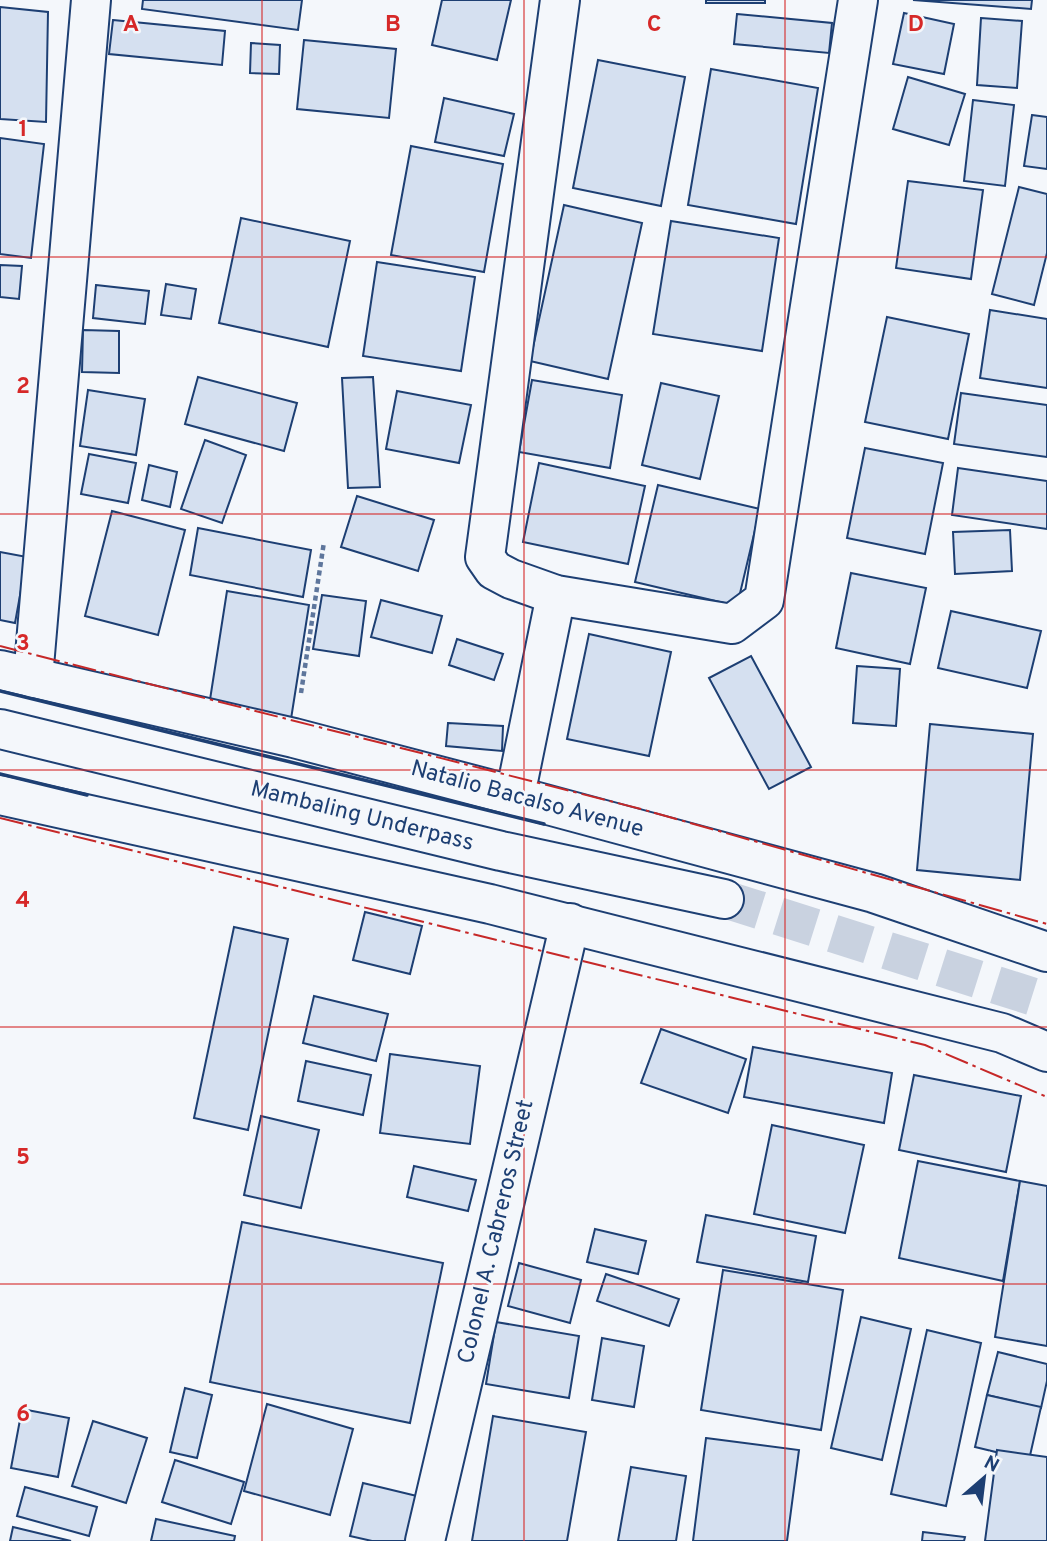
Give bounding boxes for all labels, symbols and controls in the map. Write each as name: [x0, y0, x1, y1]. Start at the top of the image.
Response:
text: A: [123, 11, 139, 40]
text: B: [385, 11, 401, 40]
text: C: [647, 11, 661, 40]
text: D: [908, 11, 924, 40]
text: 1: [18, 116, 28, 145]
text: 2: [16, 373, 30, 402]
text: 3: [16, 630, 30, 659]
street label: Natalio Bacalso Avenue: [407, 755, 647, 845]
street label: Mambaling Underpass: [247, 775, 477, 859]
text: 4: [16, 887, 30, 916]
street label: Colonel A. Cabreros Street: [452, 1097, 542, 1367]
text: 5: [16, 1144, 30, 1173]
text: 6: [16, 1401, 30, 1430]
north arrow: [949, 1443, 1019, 1513]
text: N: [979, 1451, 1003, 1479]

